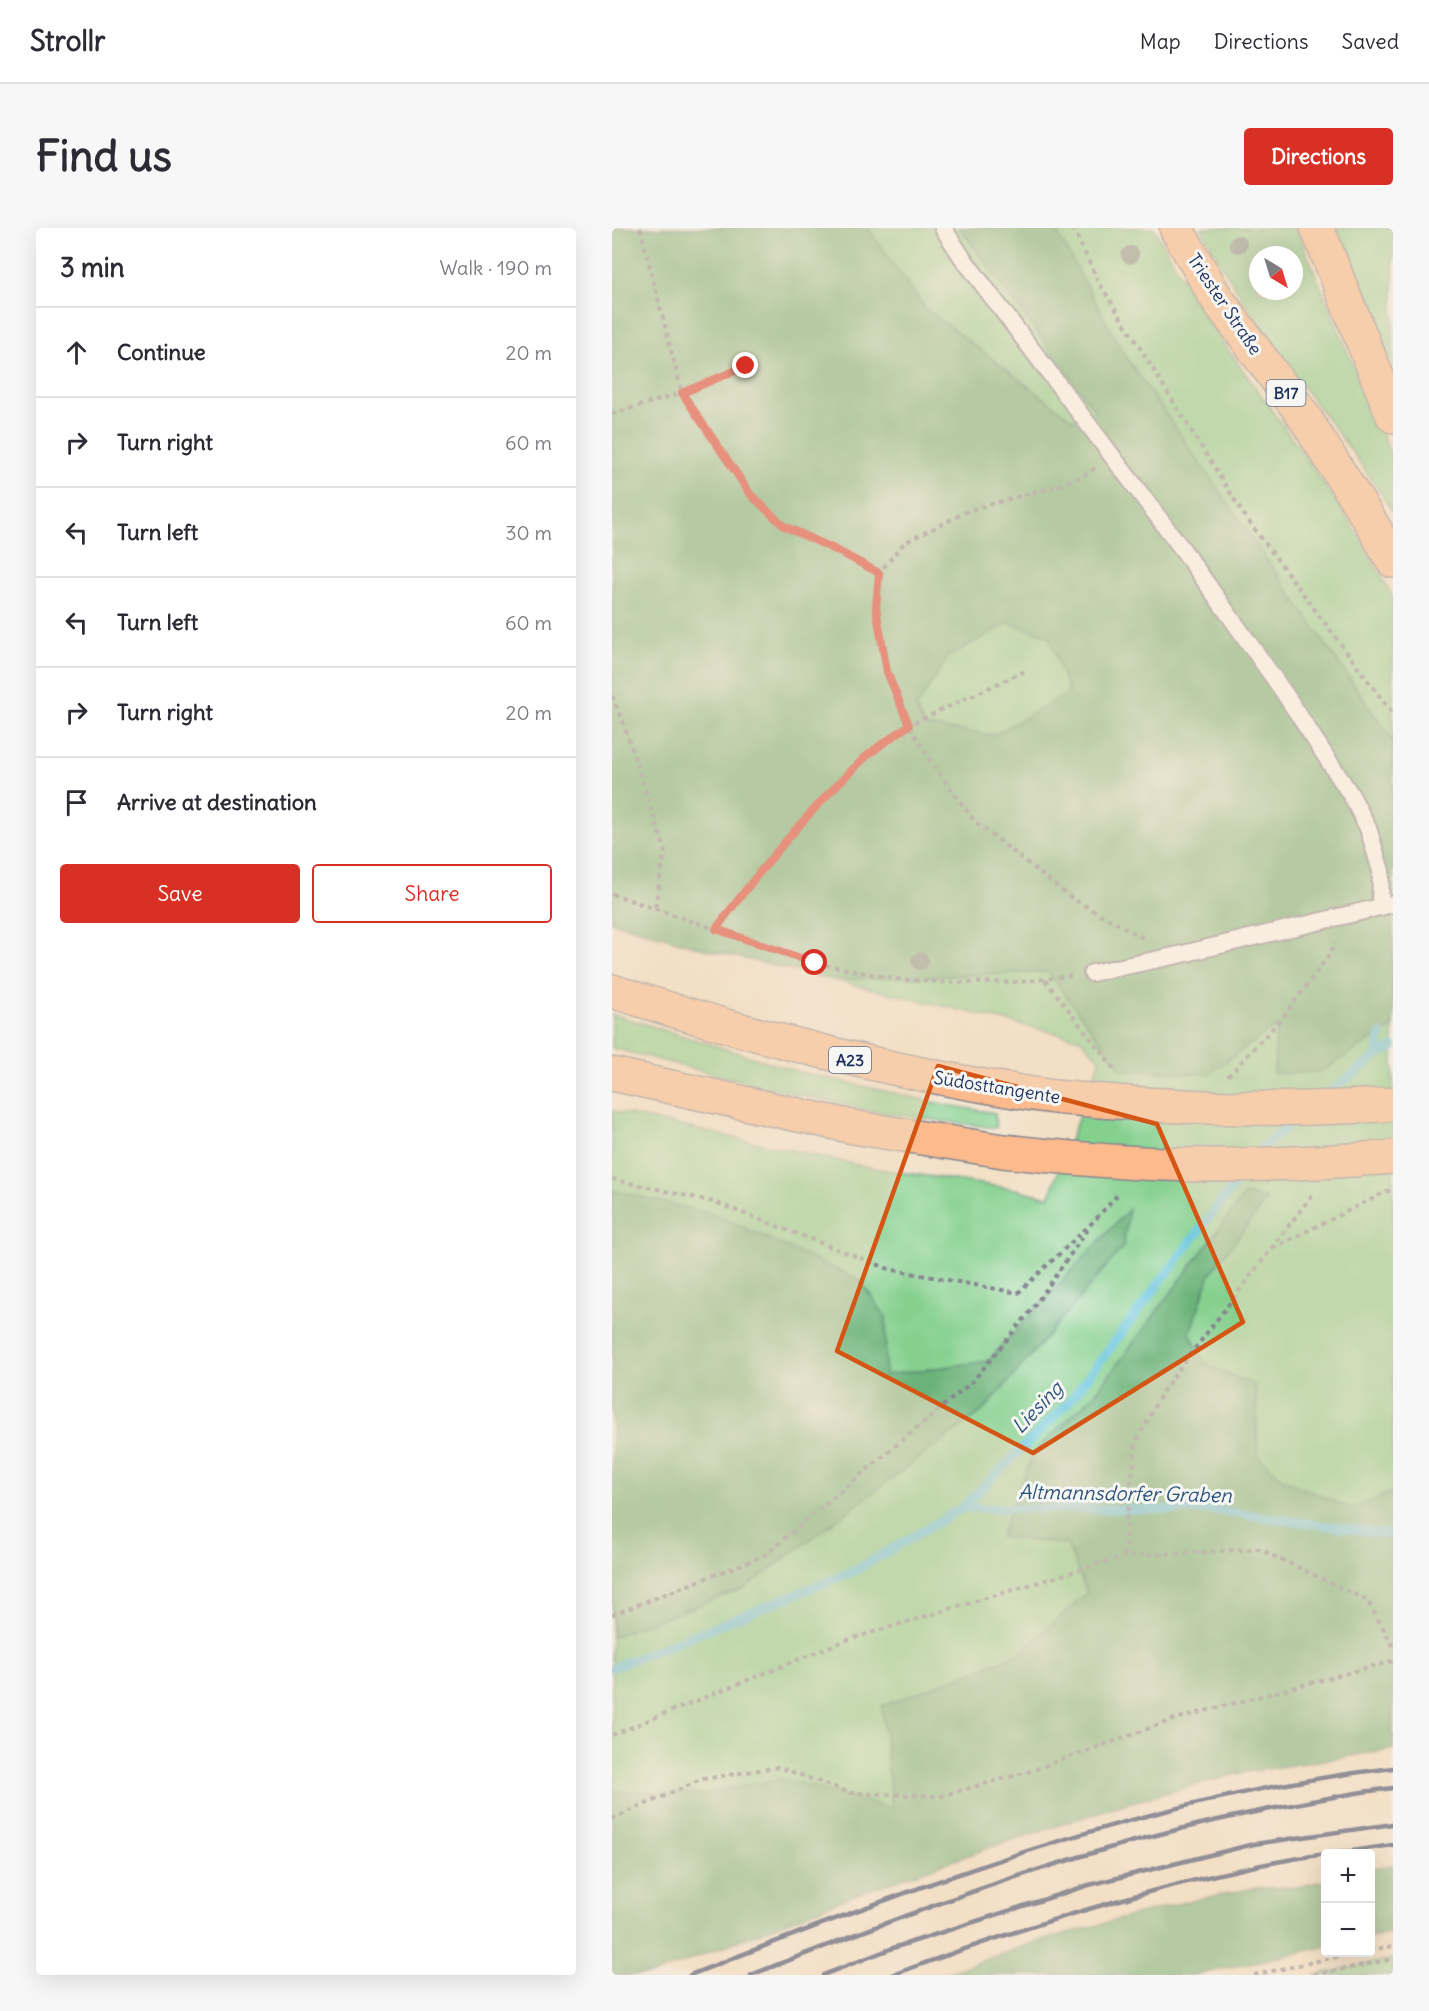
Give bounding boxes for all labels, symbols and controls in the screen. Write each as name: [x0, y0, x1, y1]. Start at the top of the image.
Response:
text: Strollr: [30, 23, 105, 59]
text: Map: [1140, 28, 1181, 55]
text: Directions: [1214, 28, 1308, 55]
text: Saved: [1341, 28, 1399, 55]
button: Directions: [1244, 128, 1393, 185]
text: Find us: [36, 130, 172, 182]
north arrow: [1249, 246, 1303, 300]
street label: Triester Straße: [1183, 249, 1267, 359]
text: 3 min: [60, 251, 125, 284]
text: Walk · 190 m: [440, 255, 552, 280]
icon: ahead: [60, 336, 93, 369]
text: Continue: [117, 338, 206, 366]
text: 20 m: [506, 340, 552, 365]
route end: [732, 352, 758, 378]
road number: B17: [1266, 380, 1306, 406]
icon: right: [60, 426, 93, 459]
text: Turn right: [117, 428, 213, 456]
text: 60 m: [505, 430, 552, 455]
icon: left: [60, 516, 93, 549]
text: Turn left: [117, 518, 198, 546]
text: 30 m: [505, 520, 552, 545]
icon: left: [60, 606, 93, 639]
text: Turn left: [117, 608, 198, 636]
text: 60 m: [505, 610, 552, 635]
icon: right: [60, 696, 93, 729]
text: Turn right: [117, 698, 213, 726]
text: 20 m: [506, 700, 552, 725]
icon: arrive: [60, 786, 93, 819]
text: Arrive at destination: [117, 788, 317, 816]
button: Save: [60, 864, 300, 923]
button: Share: [312, 864, 552, 923]
route start: [801, 949, 827, 975]
road number: A23: [829, 1047, 871, 1073]
street label: Südosttangente: [932, 1066, 1062, 1108]
water label: Liesing: [1006, 1375, 1069, 1438]
water label: Altmannsdorfer Graben: [1018, 1479, 1232, 1507]
map controls: [1321, 1849, 1375, 1957]
button: +: [1321, 1849, 1375, 1903]
button: −: [1321, 1903, 1375, 1957]

